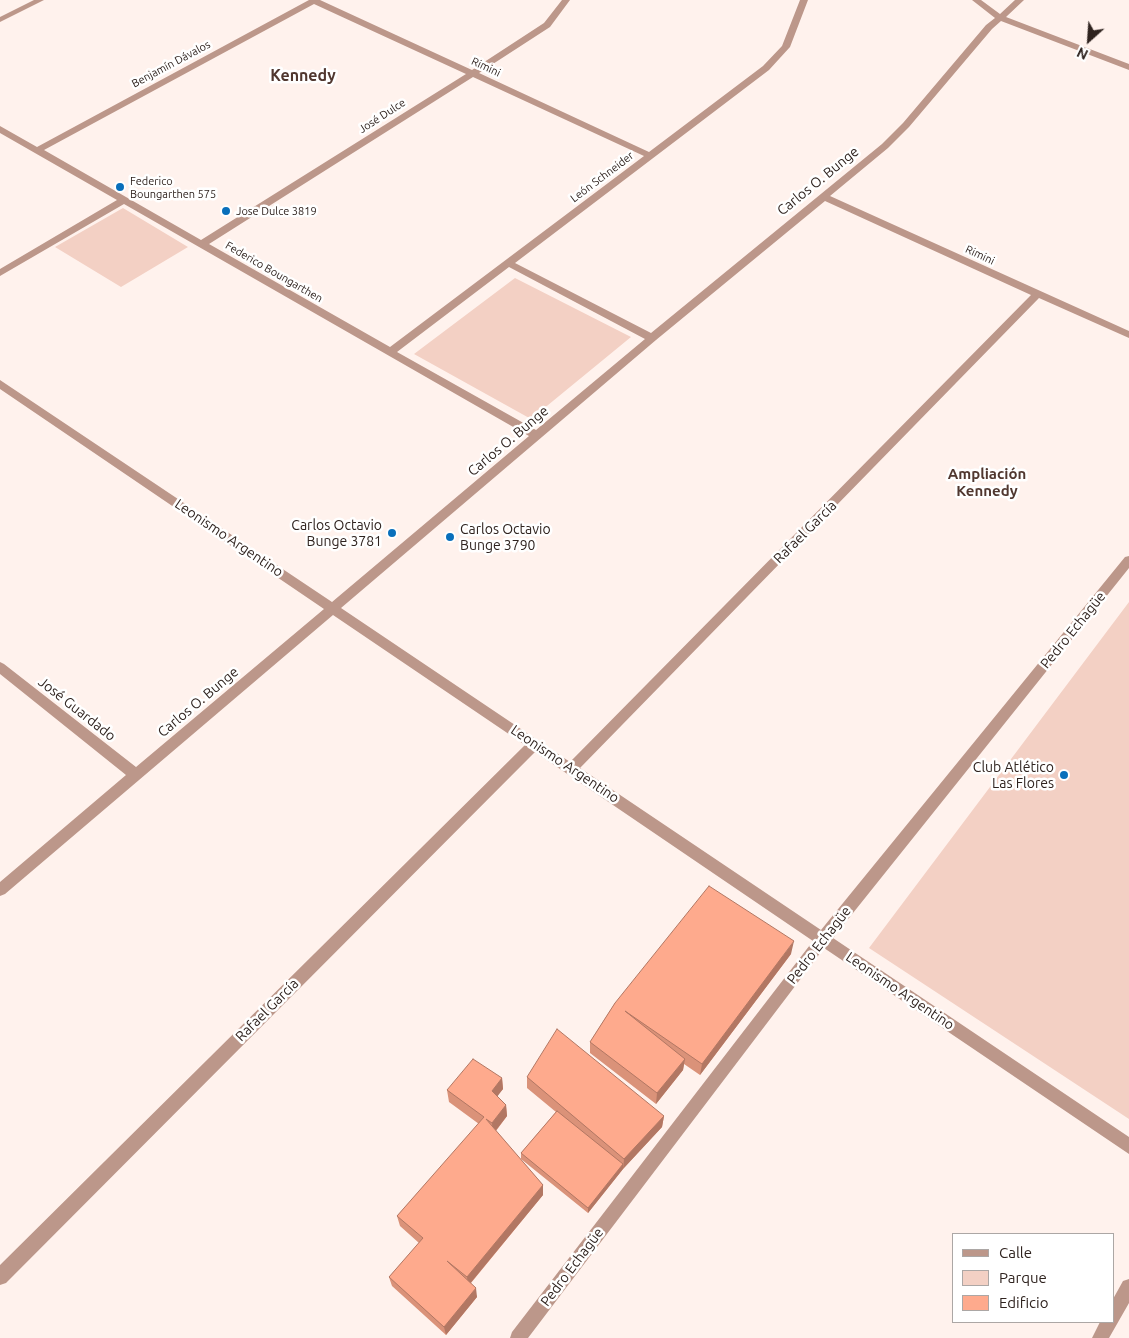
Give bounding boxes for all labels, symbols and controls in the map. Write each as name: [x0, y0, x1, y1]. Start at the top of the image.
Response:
north arrow: [1064, 15, 1114, 65]
street label: Benjamín Dávalos: [129, 38, 213, 90]
text: N: [1074, 44, 1091, 63]
street label: Rimini: [469, 55, 503, 79]
district label: Kennedy: [270, 66, 336, 86]
street label: José Dulce: [356, 96, 408, 136]
street label: Carlos O. Bunge: [774, 143, 862, 219]
street label: León Schneider: [568, 149, 636, 205]
place label: Federico Boungarthen 575: [130, 174, 216, 200]
marker: Federico Boungarthen 575: [114, 181, 126, 193]
place label: Jose Dulce 3819: [236, 204, 317, 218]
marker: Jose Dulce 3819: [220, 205, 232, 217]
street label: Federico Boungarthen: [223, 239, 325, 305]
street label: Rimini: [963, 243, 997, 267]
street label: Carlos O. Bunge: [464, 402, 552, 480]
district label: Ampliación Kennedy: [948, 465, 1026, 500]
street label: Leonismo Argentino: [172, 495, 286, 581]
street label: Rafael García: [770, 497, 840, 567]
place label: Carlos Octavio Bunge 3781: [291, 517, 382, 550]
place label: Carlos Octavio Bunge 3790: [460, 521, 551, 554]
marker: Carlos Octavio Bunge 3781: [386, 527, 398, 539]
marker: Carlos Octavio Bunge 3790: [444, 531, 456, 543]
street label: Pedro Echagüe: [1037, 588, 1109, 672]
street label: Carlos O. Bunge: [154, 663, 242, 741]
street label: José Guardado: [35, 674, 119, 744]
street label: Leonismo Argentino: [508, 721, 622, 807]
place label: Club Atlético Las Flores: [973, 759, 1054, 792]
marker: Club Atlético Las Flores: [1058, 769, 1070, 781]
street label: Pedro Echagüe: [783, 903, 855, 987]
street label: Leonismo Argentino: [843, 948, 957, 1034]
street label: Rafael García: [232, 975, 302, 1045]
street label: Pedro Echagüe: [537, 1224, 607, 1310]
legend: [952, 1233, 1114, 1323]
text: Calle: [999, 1244, 1032, 1261]
text: Parque: [999, 1269, 1047, 1286]
text: Edificio: [999, 1294, 1048, 1311]

